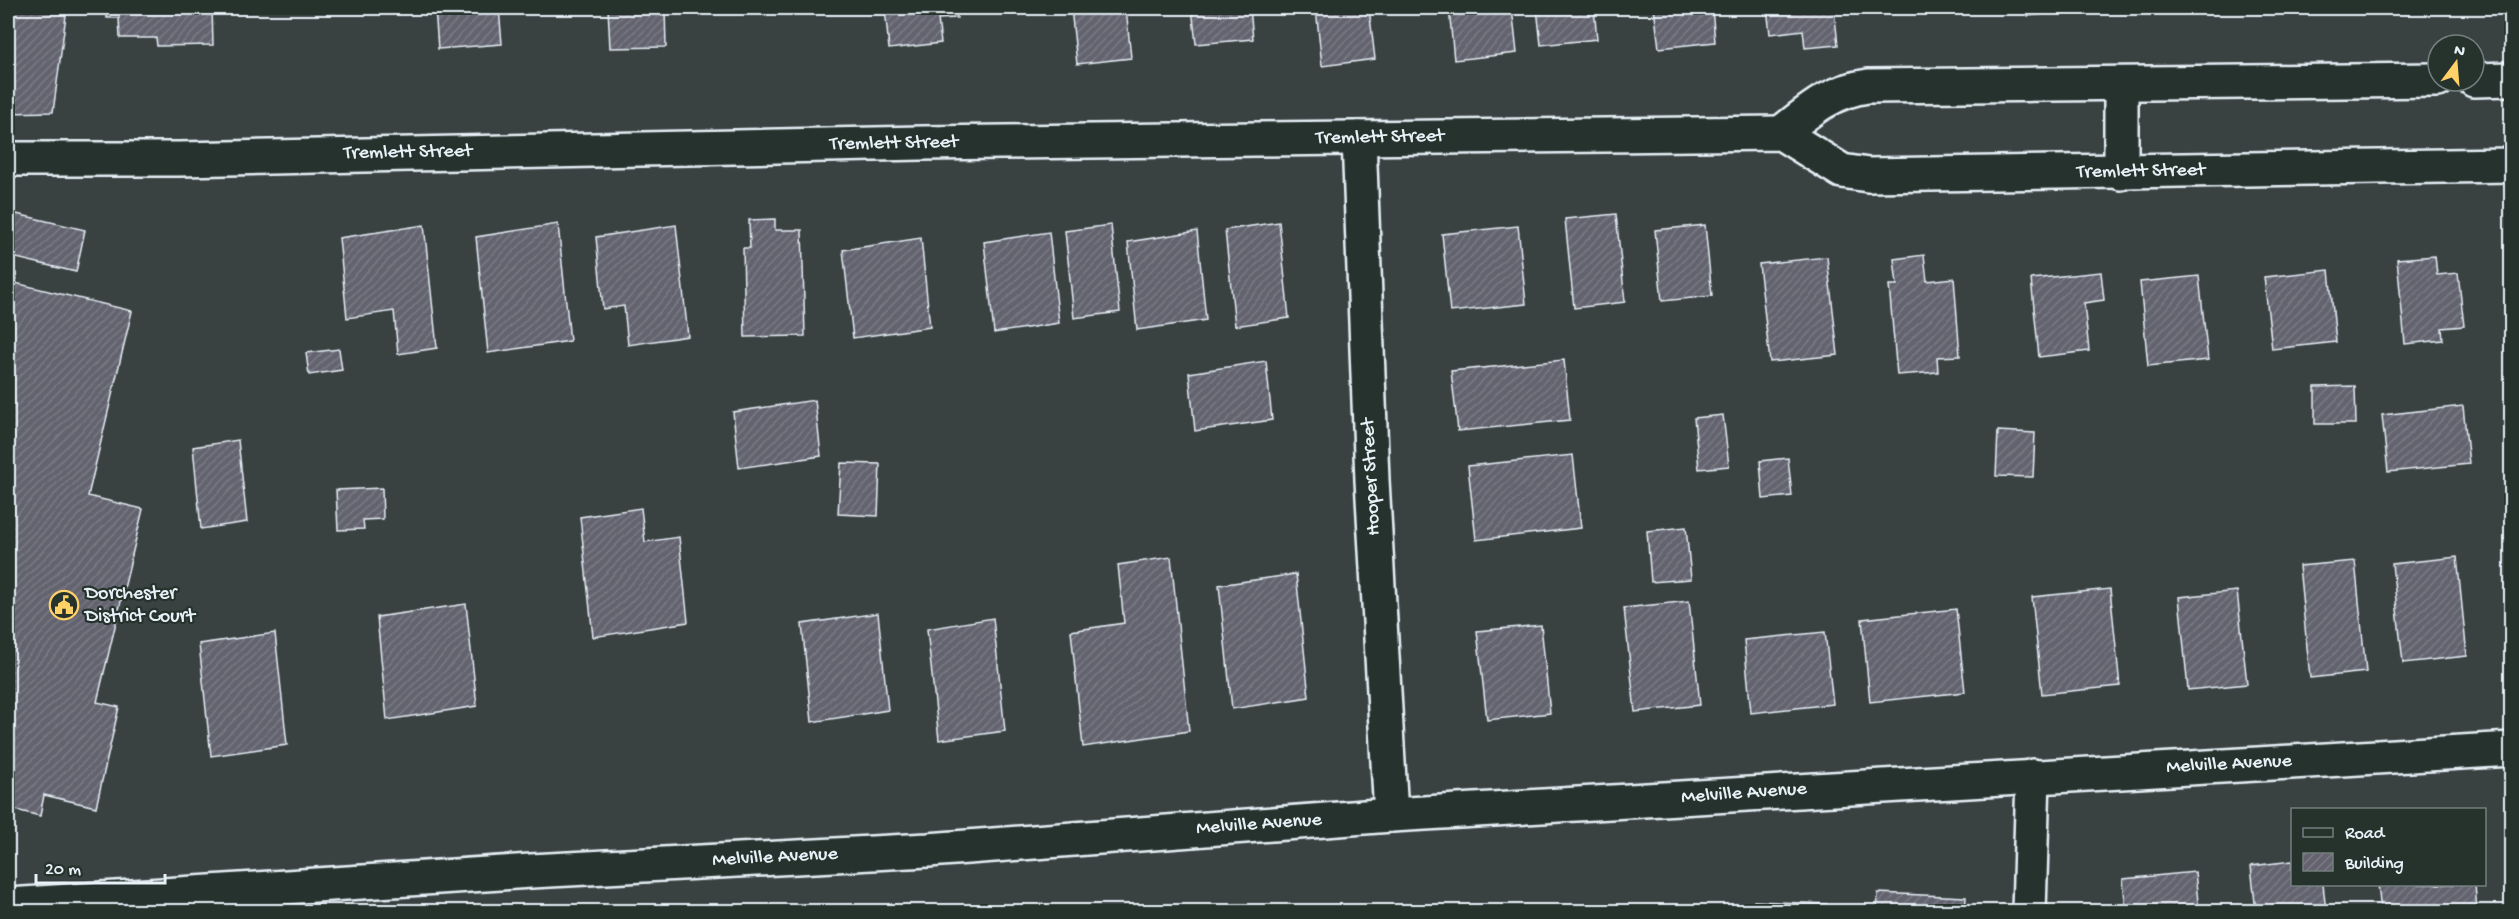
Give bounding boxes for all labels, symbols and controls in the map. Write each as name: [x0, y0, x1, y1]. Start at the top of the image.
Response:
north arrow: [2426, 33, 2486, 93]
text: N: [2452, 41, 2467, 63]
street label: Tremlett Street: [1315, 125, 1446, 151]
street label: Tremlett Street: [829, 131, 960, 157]
street label: Tremlett Street: [343, 140, 474, 166]
street label: Tremlett Street: [2076, 159, 2207, 185]
street label: Hooper Street: [1357, 416, 1387, 536]
place label: Dorchester District Court: [83, 583, 197, 629]
public building icon: Dorchester District Court: [48, 589, 80, 621]
street label: Melville Avenue: [2166, 750, 2293, 780]
street label: Melville Avenue: [1680, 778, 1808, 810]
legend: [2291, 808, 2486, 886]
street label: Melville Avenue: [1195, 809, 1323, 841]
text: Road: [2345, 824, 2386, 845]
street label: Melville Avenue: [712, 843, 839, 873]
scale bar: [36, 847, 165, 885]
text: Building: [2344, 854, 2404, 875]
text: 20 m: [45, 860, 81, 881]

